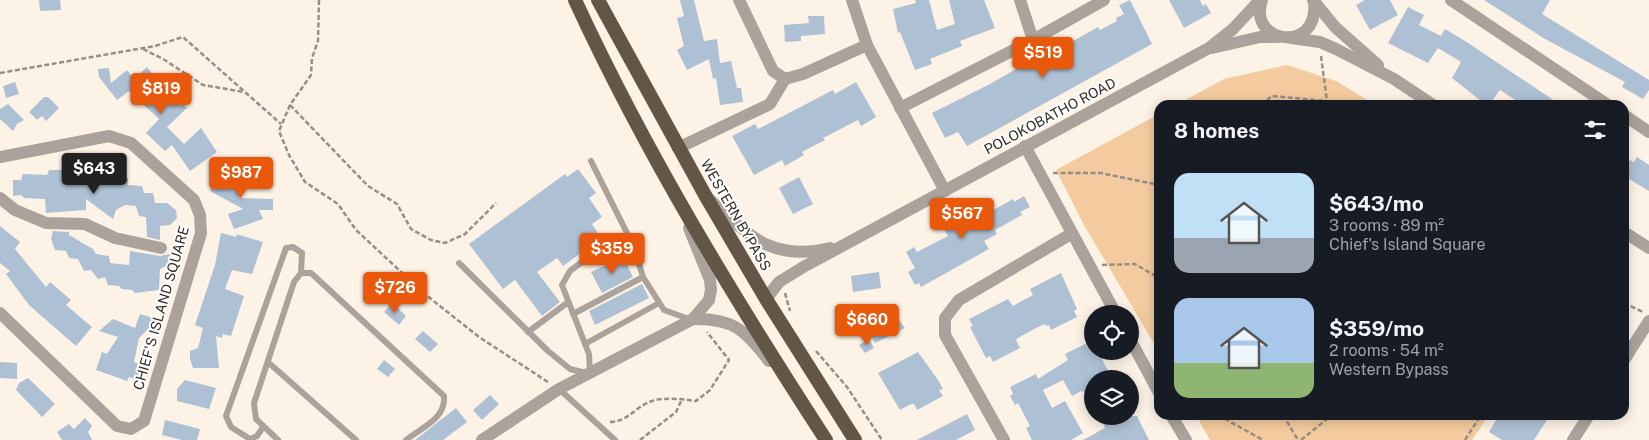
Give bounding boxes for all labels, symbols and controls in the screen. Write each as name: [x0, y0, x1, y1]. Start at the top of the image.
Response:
pin: $519: [1013, 36, 1073, 79]
text: $519: [1023, 43, 1063, 62]
pin: $819: [131, 72, 191, 115]
street label: POLOKOBATHO ROAD: [982, 75, 1118, 157]
text: $819: [141, 79, 181, 98]
icon: filters: [1581, 116, 1609, 144]
text: 8 homes: [1174, 118, 1259, 143]
pin: $643: [64, 152, 124, 195]
pin: $987: [211, 156, 271, 199]
street label: WESTERN BYPASS: [698, 157, 774, 273]
text: $643: [73, 159, 115, 178]
text: $987: [220, 163, 262, 182]
text: $643/mo: [1329, 191, 1424, 216]
icon: home: [1214, 193, 1274, 253]
pin: $567: [932, 198, 992, 240]
text: $567: [941, 204, 983, 223]
text: 3 rooms · 89 m²: [1329, 216, 1444, 235]
street label: CHIEF'S ISLAND SQUARE: [130, 224, 192, 392]
pin: $359: [582, 232, 642, 275]
text: Chief's Island Square: [1329, 235, 1485, 254]
text: $359: [591, 239, 633, 258]
pin: $726: [365, 272, 425, 314]
text: $726: [374, 278, 416, 297]
pin: $660: [837, 304, 897, 346]
map controls: [1084, 305, 1139, 425]
button: locate: [1084, 305, 1139, 360]
text: $660: [846, 310, 888, 329]
text: $359/mo: [1329, 316, 1424, 341]
icon: home: [1214, 318, 1274, 378]
text: 2 rooms · 54 m²: [1329, 341, 1444, 360]
text: Western Bypass: [1329, 360, 1449, 379]
button: layers: [1084, 370, 1139, 425]

